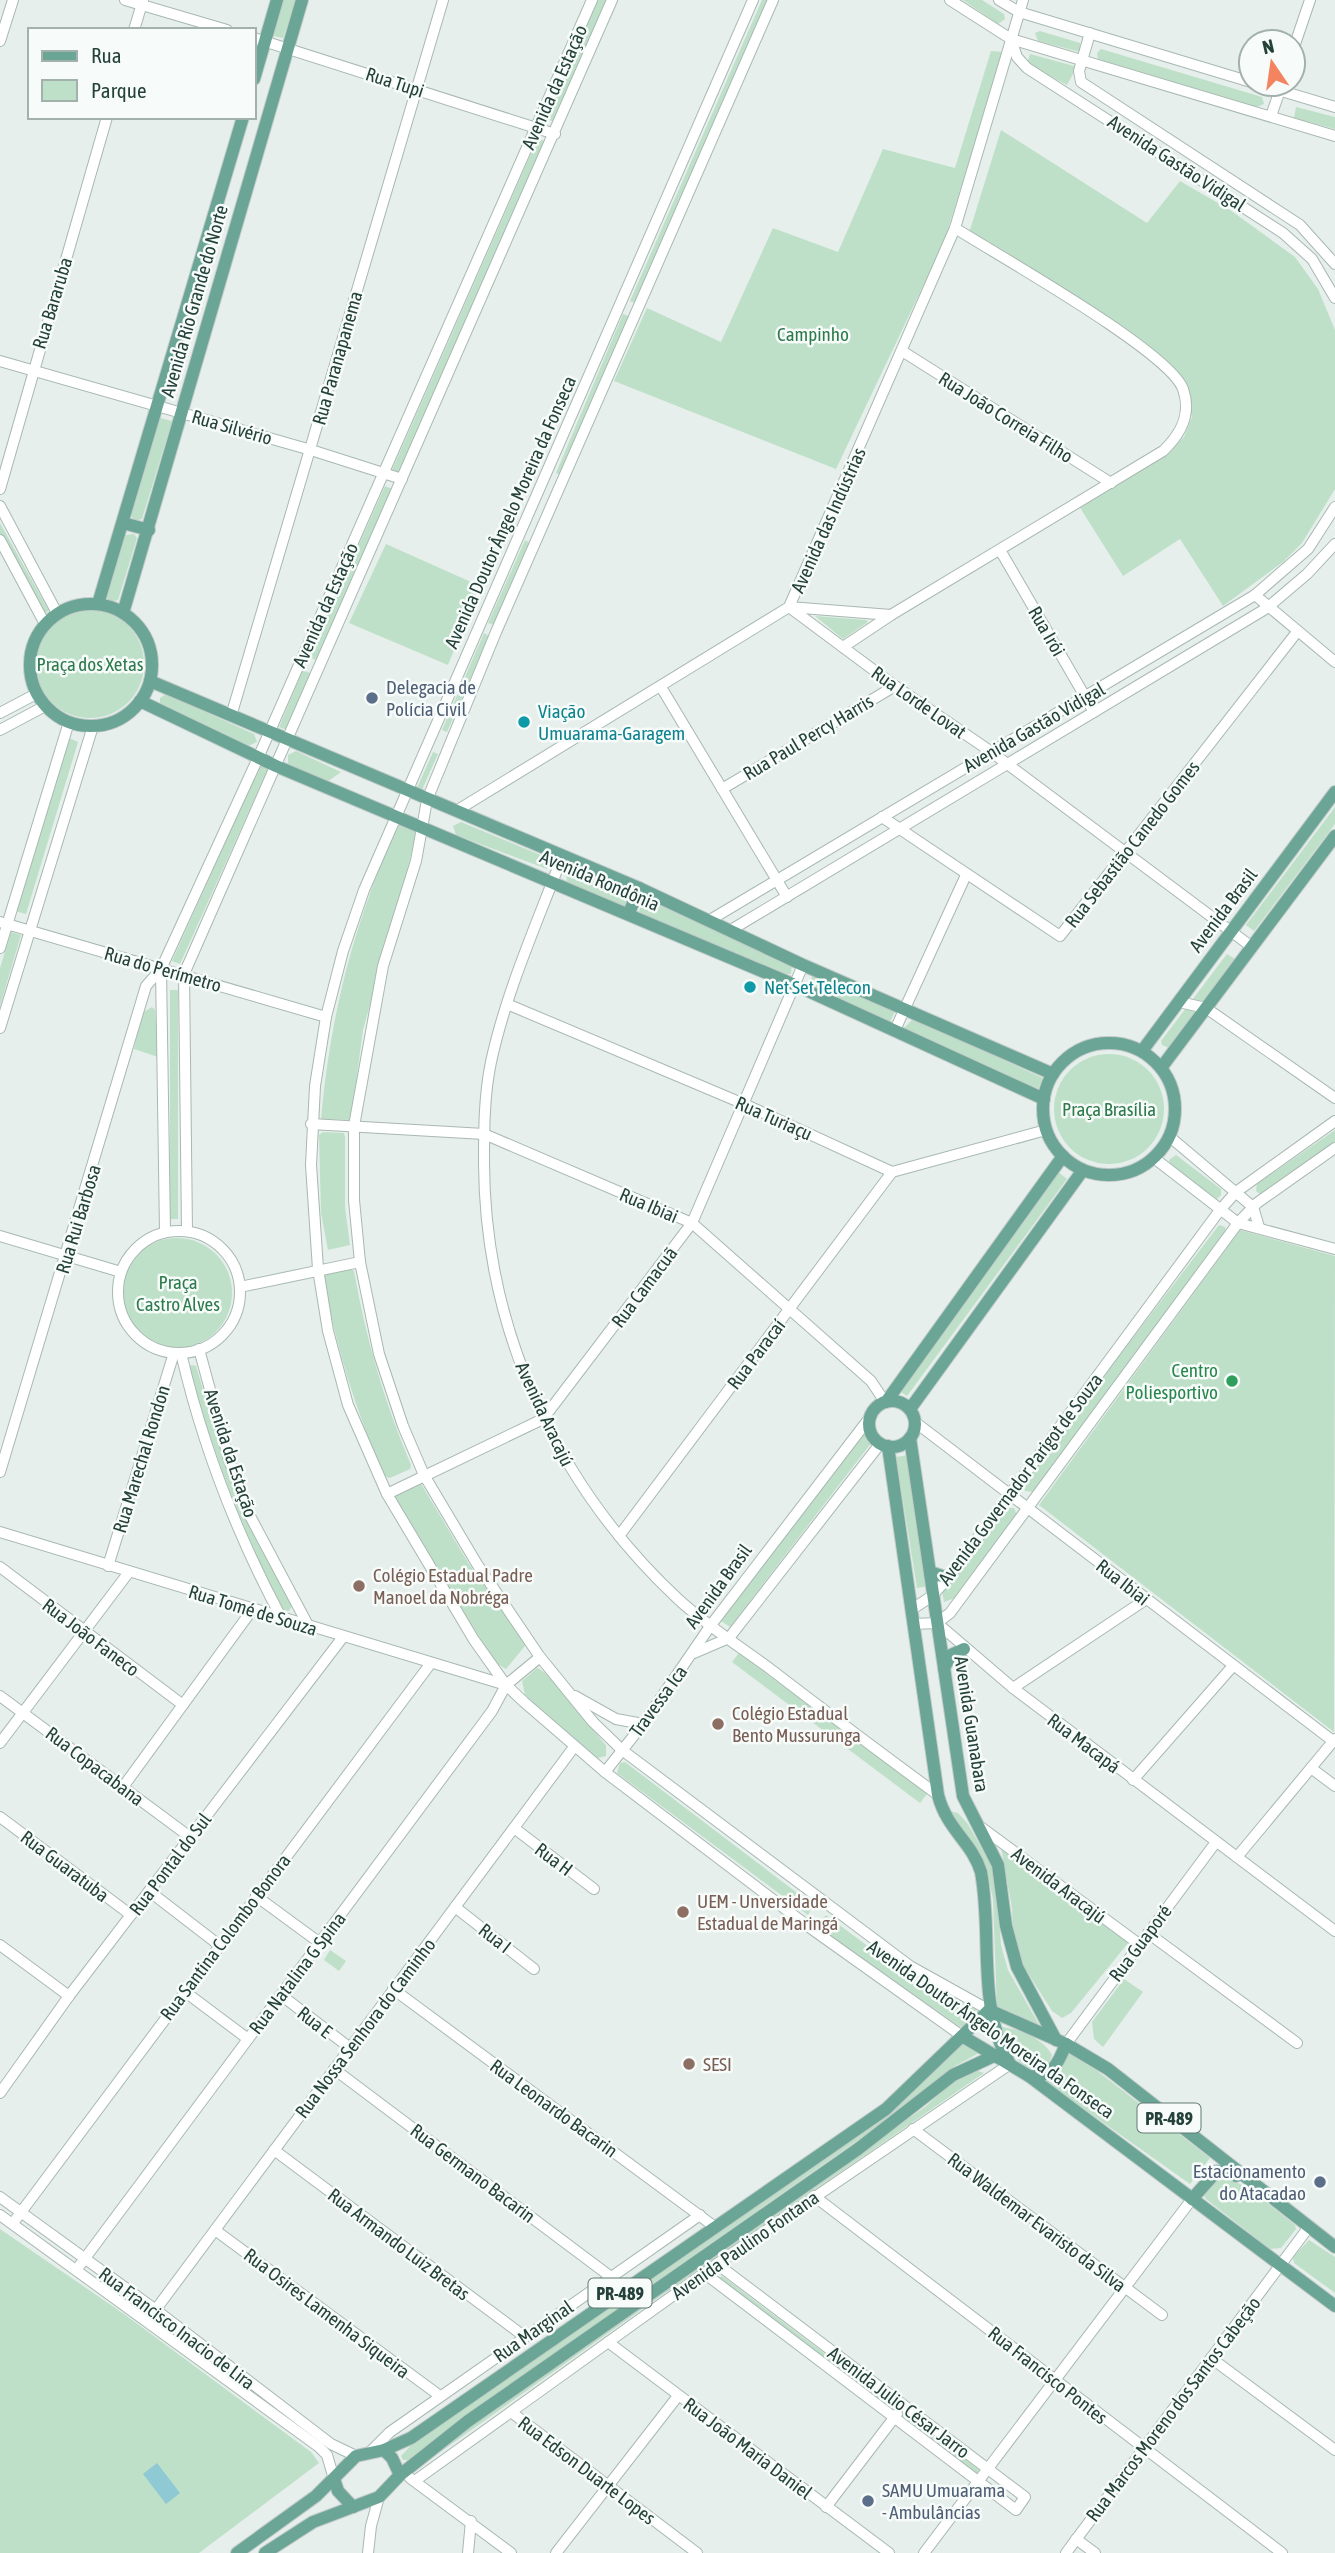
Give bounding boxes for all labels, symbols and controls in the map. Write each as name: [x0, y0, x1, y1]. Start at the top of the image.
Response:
street label: Avenida da Estação: [517, 21, 591, 153]
legend: [28, 28, 256, 119]
north arrow: [1237, 28, 1307, 98]
text: N: [1260, 34, 1276, 58]
text: Rua: [91, 43, 121, 67]
street label: Rua Tupi: [363, 62, 427, 102]
text: Parque: [91, 78, 146, 102]
street label: Avenida Gastão Vidigal: [1104, 110, 1250, 216]
street label: Avenida Rio Grande do Norte: [156, 203, 232, 399]
street label: Rua Bararuba: [28, 255, 76, 351]
street label: Rua Paranapanema: [307, 289, 367, 427]
park label: Campinho: [777, 323, 849, 345]
street label: Rua João Correia Filho: [935, 367, 1077, 467]
street label: Avenida Doutor Ângelo Moreira da Fonseca: [440, 372, 580, 652]
street label: Rua Silvério: [189, 405, 275, 449]
street label: Avenida das Indústrias: [786, 444, 870, 596]
street label: Avenida da Estação: [288, 539, 362, 671]
street label: Rua Irói: [1024, 602, 1070, 660]
park label: Praça dos Xetas: [37, 653, 144, 675]
street label: Rua Lorde Lovat: [868, 661, 970, 743]
place label: Delegacia de Polícia Civil: [386, 676, 476, 720]
street label: Avenida Gastão Vidigal: [959, 678, 1109, 776]
street label: Rua Paul Percy Harris: [739, 689, 877, 784]
marker: Delegacia de Polícia Civil: [364, 690, 380, 706]
place label: Viação Umuarama-Garagem: [538, 700, 685, 744]
marker: Viação Umuarama-Garagem: [516, 714, 532, 730]
street label: Rua Sebastião Canedo Gomes: [1060, 756, 1204, 932]
street label: Avenida Rondônia: [537, 845, 663, 915]
street label: Avenida Brasil: [1184, 864, 1262, 956]
street label: Rua do Perímetro: [102, 942, 224, 996]
place label: Net Set Telecon: [764, 976, 871, 998]
marker: Net Set Telecon: [742, 979, 758, 995]
street label: Rua Turiaçu: [732, 1091, 816, 1145]
park label: Praça Brasília: [1062, 1098, 1156, 1120]
street label: Rua Rui Barbosa: [51, 1162, 105, 1276]
street label: Rua Ibiai: [616, 1183, 682, 1227]
street label: Rua Camacuã: [607, 1242, 681, 1332]
park label: Praça Castro Alves: [136, 1271, 220, 1315]
street label: Rua Paracaí: [722, 1315, 790, 1393]
street label: Avenida Aracajú: [511, 1358, 579, 1470]
place label: Centro Poliesportivo: [1125, 1359, 1218, 1403]
street label: Avenida Governador Parigot de Souza: [933, 1369, 1107, 1589]
marker: Centro Poliesportivo: [1224, 1373, 1240, 1389]
street label: Rua Marechal Rondon: [108, 1382, 174, 1536]
street label: Avenida da Estação: [200, 1386, 262, 1520]
street label: Avenida Brasil: [680, 1540, 756, 1632]
street label: Rua Ibiai: [1092, 1554, 1154, 1610]
place label: Colégio Estadual Padre Manoel da Nobréga: [373, 1564, 533, 1608]
marker: Colégio Estadual Padre Manoel da Nobréga: [351, 1578, 367, 1594]
street label: Rua Tomé de Souza: [186, 1580, 320, 1640]
street label: Rua João Faneco: [38, 1594, 144, 1681]
street label: Avenida Guanabara: [950, 1654, 994, 1794]
street label: Travessa Ica: [625, 1661, 691, 1741]
place label: Colégio Estadual Bento Mussurunga: [732, 1702, 861, 1746]
street label: Rua Macapá: [1043, 1709, 1125, 1777]
marker: Colégio Estadual Bento Mussurunga: [710, 1716, 726, 1732]
street label: Rua Copacabana: [42, 1722, 148, 1810]
street label: Rua Pontal do Sul: [124, 1809, 216, 1919]
street label: Rua Guaratuba: [17, 1826, 113, 1906]
street label: Rua H: [531, 1838, 577, 1880]
street label: Avenida Aracajú: [1008, 1842, 1110, 1928]
street label: Rua Santina Colombo Bonora: [155, 1850, 295, 2024]
place label: UEM - Unversidade Estadual de Maringá: [697, 1890, 838, 1934]
street label: Rua Guaporé: [1104, 1900, 1176, 1986]
marker: UEM - Unversidade Estadual de Maringá: [675, 1904, 691, 1920]
street label: Rua Natalina G Spina: [244, 1908, 350, 2038]
street label: Rua I: [474, 1919, 516, 1957]
street label: Rua Nossa Senhora do Caminho: [290, 1934, 440, 2122]
street label: Avenida Doutor Ângelo Moreira da Fonseca: [863, 1935, 1119, 2123]
street label: Rua E: [293, 2002, 337, 2042]
place label: SESI: [703, 2053, 732, 2075]
street label: Rua Leonardo Bacarin: [486, 2054, 622, 2162]
marker: SESI: [681, 2056, 697, 2072]
road number: PR-489: [1138, 2104, 1200, 2132]
street label: Rua Germano Bacarin: [406, 2119, 540, 2227]
street label: Rua Waldemar Evaristo da Silva: [944, 2148, 1130, 2296]
place label: Estacionamento do Atacadao: [1193, 2160, 1306, 2204]
marker: Estacionamento do Atacadao: [1312, 2174, 1328, 2190]
street label: Rua Armando Luiz Bretas: [324, 2183, 474, 2305]
street label: Avenida Paulino Fontana: [667, 2186, 823, 2304]
street label: Rua Osires Lamenha Siqueira: [240, 2243, 414, 2383]
street label: Rua Francisco Inacio de Lira: [95, 2262, 259, 2394]
road number: PR-489: [588, 2278, 652, 2308]
street label: Rua Marcos Moreno dos Santos Cabeção: [1081, 2292, 1265, 2526]
street label: Rua Marginal: [489, 2296, 577, 2366]
street label: Rua Francisco Pontes: [984, 2322, 1112, 2429]
street label: Avenida Julio César Jarro: [824, 2342, 974, 2463]
street label: Rua João Maria Daniel: [679, 2393, 817, 2503]
street label: Rua Edson Duarte Lopes: [514, 2411, 660, 2529]
place label: SAMU Umuarama - Ambulâncias: [882, 2479, 1005, 2523]
marker: SAMU Umuarama - Ambulâncias: [860, 2493, 876, 2509]

